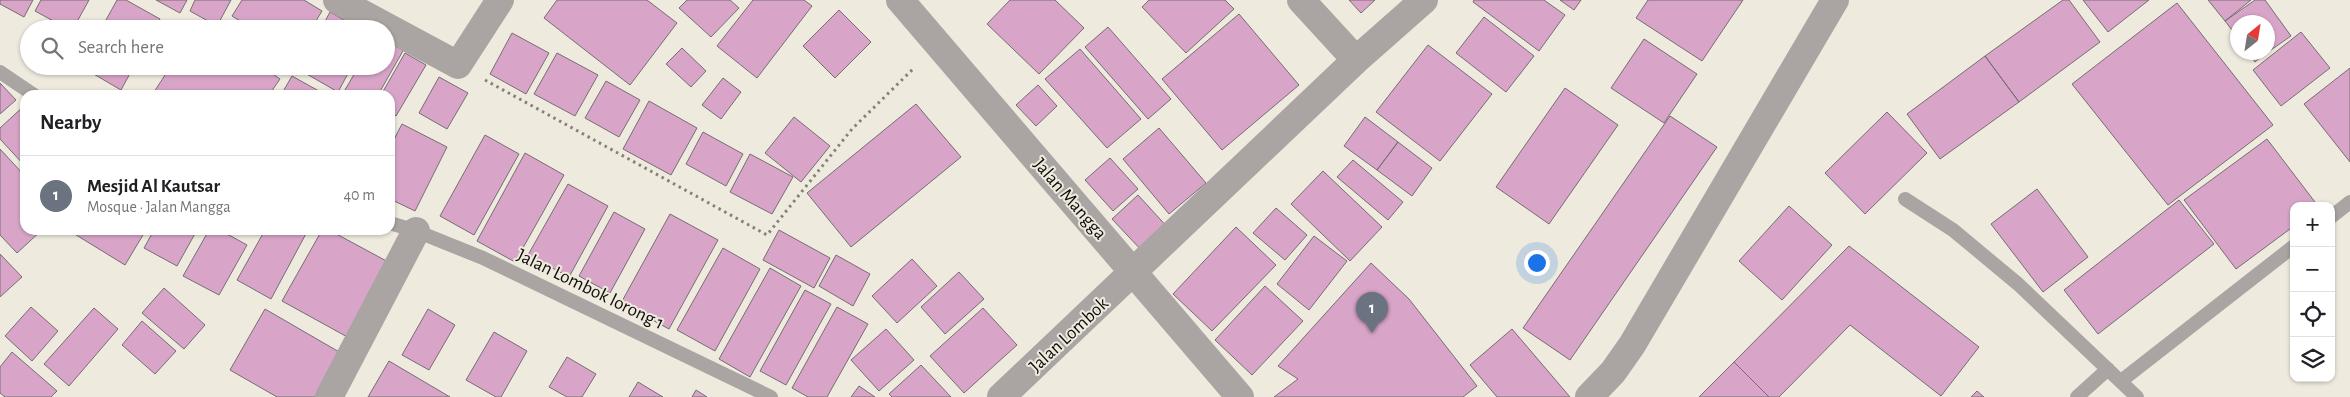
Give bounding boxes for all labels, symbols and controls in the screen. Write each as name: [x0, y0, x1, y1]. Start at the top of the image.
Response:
north arrow: [2230, 15, 2275, 60]
search box: [20, 20, 395, 75]
icon: search: [38, 34, 66, 62]
text: Search here: [78, 38, 164, 57]
text: Nearby: [40, 112, 101, 133]
street label: Jalan Mangga: [1030, 155, 1110, 243]
text: Mesjid Al Kautsar: [87, 177, 220, 196]
text: 1: [53, 187, 59, 203]
text: 40 m: [343, 187, 375, 203]
text: Mosque · Jalan Mangga: [87, 199, 231, 215]
map controls: [2290, 202, 2335, 382]
button: +: [2290, 202, 2335, 247]
street label: Jalan Lombok lorong 1: [514, 245, 667, 333]
button: −: [2290, 247, 2335, 292]
your location: [1524, 250, 1550, 276]
pin: 1: [1356, 292, 1388, 333]
button: locate: [2290, 292, 2335, 337]
street label: Jalan Lombok: [1026, 294, 1112, 376]
button: layers: [2290, 337, 2335, 382]

